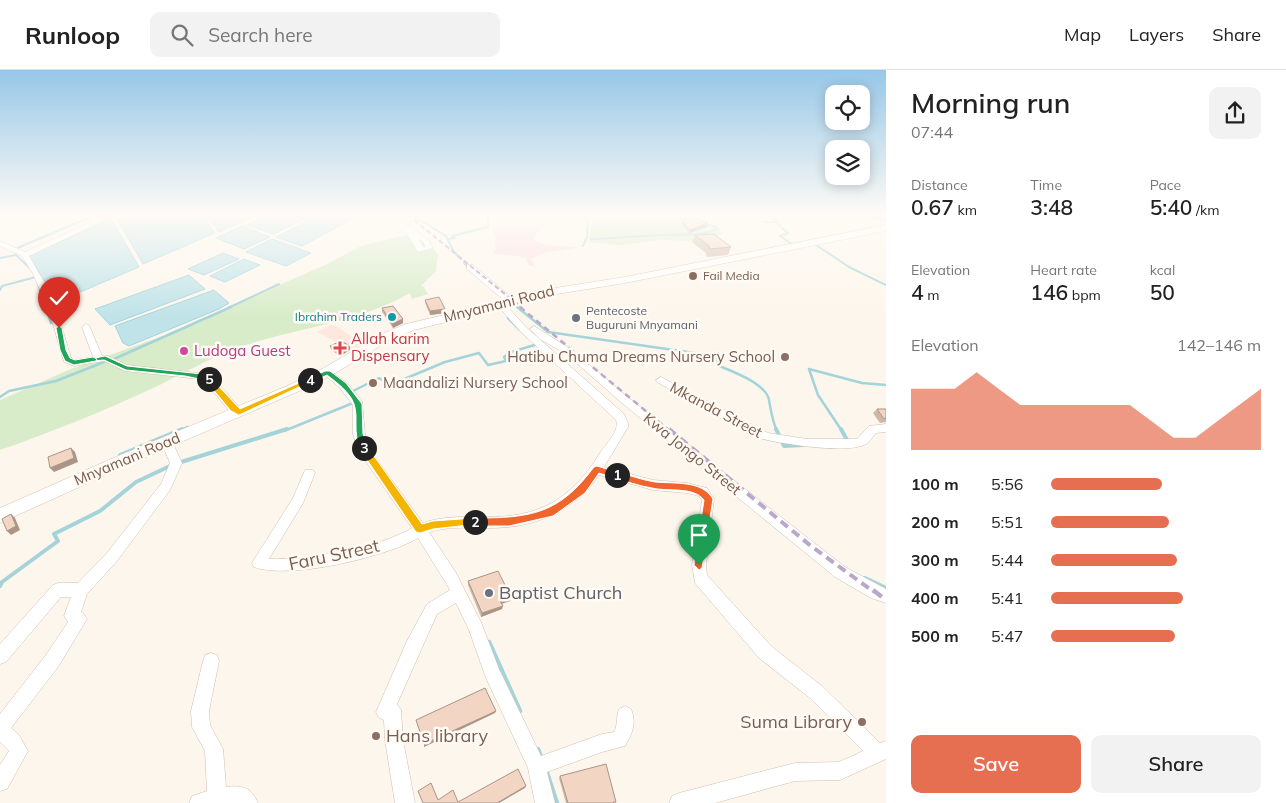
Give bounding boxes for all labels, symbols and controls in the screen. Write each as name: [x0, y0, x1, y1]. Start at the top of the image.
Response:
search box: [150, 12, 500, 57]
text: Runloop: [25, 20, 120, 50]
icon: search: [168, 21, 196, 49]
text: Search here: [208, 23, 313, 47]
text: Map: [1064, 23, 1101, 46]
text: Layers: [1129, 23, 1184, 46]
text: Share: [1212, 23, 1261, 46]
map controls: [825, 85, 870, 185]
button: locate: [825, 85, 870, 130]
text: Morning run: [911, 85, 1070, 120]
button: share: [1209, 87, 1261, 139]
text: 07:44: [911, 122, 953, 142]
button: layers: [825, 140, 870, 185]
text: Distance: [911, 176, 968, 194]
text: Time: [1030, 176, 1062, 194]
text: Pace: [1150, 176, 1181, 194]
text: 0.67: [911, 194, 954, 220]
text: 3:48: [1030, 194, 1073, 220]
text: 5:40: [1150, 194, 1192, 220]
text: km: [954, 201, 977, 219]
text: /km: [1192, 201, 1220, 219]
text: Elevation: [911, 261, 970, 279]
text: Heart rate: [1030, 261, 1097, 279]
text: kcal: [1150, 261, 1175, 279]
place label: Fail Media: [703, 268, 760, 283]
marker: Fail Media: [687, 270, 699, 282]
pin: [38, 277, 80, 328]
text: 4: [911, 279, 924, 305]
text: 146: [1030, 279, 1068, 305]
text: 50: [1150, 279, 1175, 305]
street label: Mnyamani Road: [441, 281, 556, 326]
icon: check: [45, 284, 73, 312]
text: m: [924, 286, 940, 304]
text: bpm: [1068, 286, 1101, 304]
place label: Pentecoste Buguruni Mnyamani: [586, 303, 698, 332]
place label: Ibrahim Traders: [295, 309, 382, 324]
marker: Ibrahim Traders: [386, 311, 398, 323]
marker: Pentecoste Buguruni Mnyamani: [570, 312, 582, 324]
place label: Allah karim Dispensary: [351, 329, 430, 365]
text: Elevation: [911, 335, 979, 355]
text: 142–146 m: [1177, 335, 1261, 355]
place label: Ludoga Guest: [194, 341, 291, 360]
marker: Allah karim Dispensary: [333, 341, 347, 355]
marker: Ludoga Guest: [178, 345, 190, 357]
place label: Hatibu Chuma Dreams Nursery School: [507, 347, 775, 366]
marker: Hatibu Chuma Dreams Nursery School: [779, 351, 791, 363]
pin: 5: [196, 366, 222, 392]
pin: 4: [298, 368, 322, 392]
text: 5: [205, 370, 214, 388]
text: 4: [306, 371, 315, 389]
place label: Maandalizi Nursery School: [383, 373, 568, 392]
marker: Maandalizi Nursery School: [367, 377, 379, 389]
street label: Mkanda Street: [667, 377, 766, 442]
street label: Kwa Jongo Street: [640, 408, 745, 499]
street label: Mnyamani Road: [71, 428, 183, 489]
pin: 3: [352, 436, 376, 460]
text: 3: [360, 439, 369, 457]
pin: 1: [604, 462, 630, 488]
text: 1: [613, 466, 622, 484]
text: 100 m: [911, 474, 959, 494]
text: 5:56: [991, 474, 1023, 494]
pin: 2: [462, 510, 488, 534]
text: 200 m: [911, 512, 959, 532]
text: 5:51: [991, 512, 1023, 532]
text: 2: [471, 513, 480, 531]
pin: [678, 514, 720, 565]
icon: arrive: [685, 521, 713, 549]
street label: Faru Street: [287, 534, 381, 575]
text: 300 m: [911, 550, 959, 570]
text: 5:44: [991, 550, 1023, 570]
place label: Baptist Church: [499, 581, 622, 604]
marker: Baptist Church: [483, 587, 495, 599]
text: 400 m: [911, 588, 959, 608]
text: 5:41: [991, 588, 1023, 608]
text: 500 m: [911, 626, 959, 646]
text: 5:47: [991, 626, 1023, 646]
place label: Suma Library: [740, 710, 852, 733]
marker: Suma Library: [856, 716, 868, 728]
place label: Hans library: [386, 724, 488, 747]
marker: Hans library: [370, 730, 382, 742]
button: Save: [911, 735, 1081, 793]
button: Share: [1091, 735, 1261, 793]

